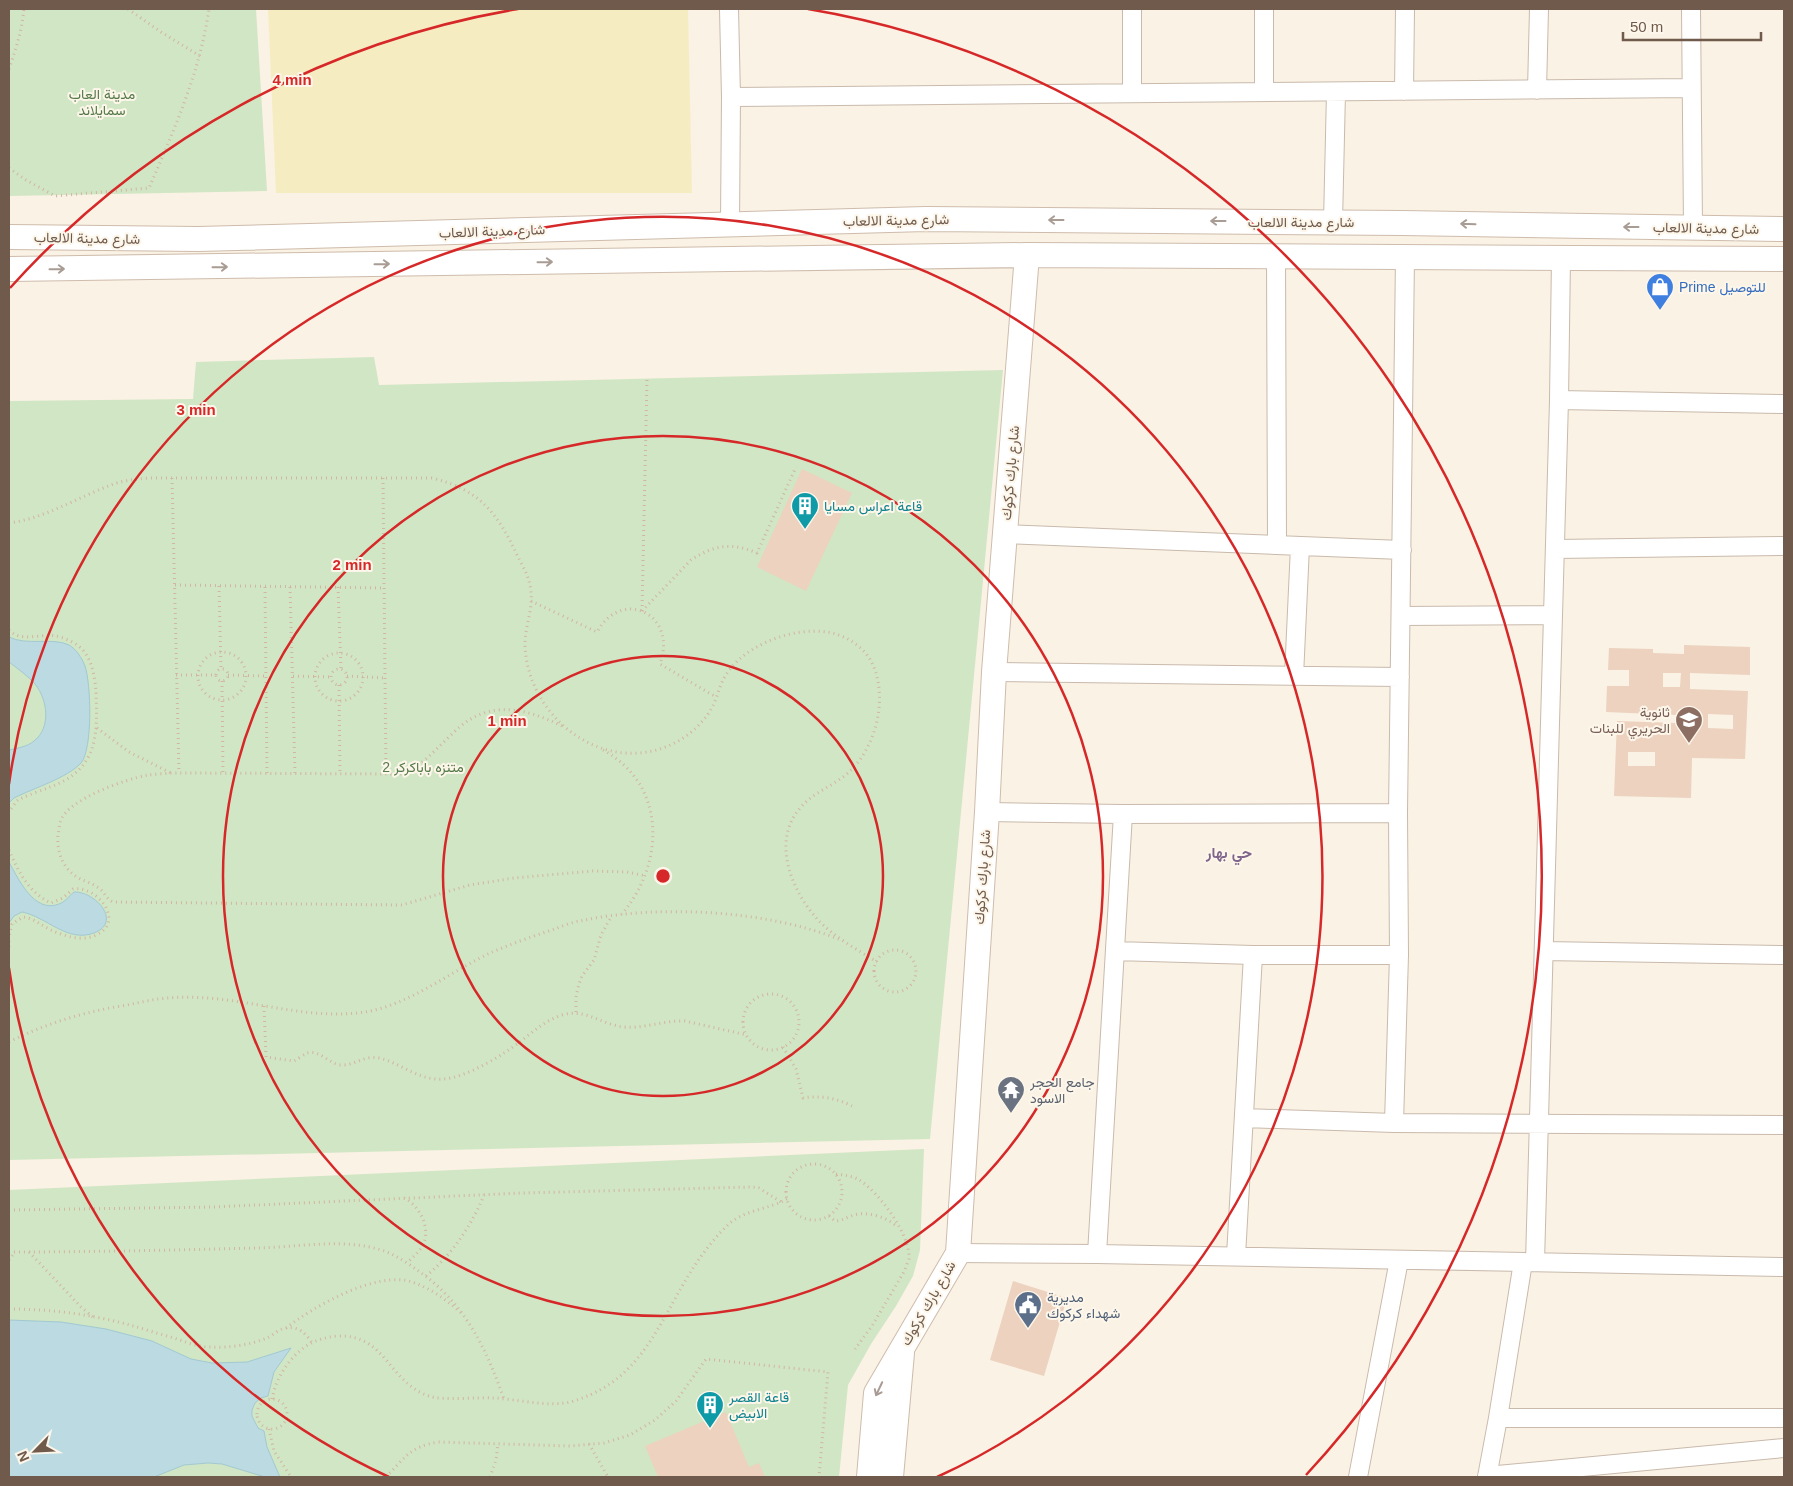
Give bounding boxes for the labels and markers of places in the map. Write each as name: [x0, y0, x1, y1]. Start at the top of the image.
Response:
shop icon: Prime للتوصيل: [1645, 272, 1675, 311]
place label: Prime للتوصيل: [1679, 279, 1766, 296]
building icon: قاعة اعراس مسايا: [790, 491, 820, 530]
place label: قاعة اعراس مسايا: [824, 498, 922, 515]
place label: ثانوية الحريري للبنات: [1590, 704, 1670, 740]
school or university icon: ثانوية الحريري للبنات: [1674, 705, 1704, 744]
centre of rings: [654, 867, 672, 885]
place label: جامع الحجر الاسود: [1029, 1074, 1095, 1107]
temple icon: جامع الحجر الاسود: [996, 1075, 1026, 1114]
place label: مديرية شهداء كركوك: [1047, 1289, 1120, 1322]
public building icon: مديرية شهداء كركوك: [1013, 1290, 1043, 1329]
place label: قاعة القصر الابيض: [728, 1389, 789, 1422]
building icon: قاعة القصر الابيض: [695, 1390, 725, 1429]

